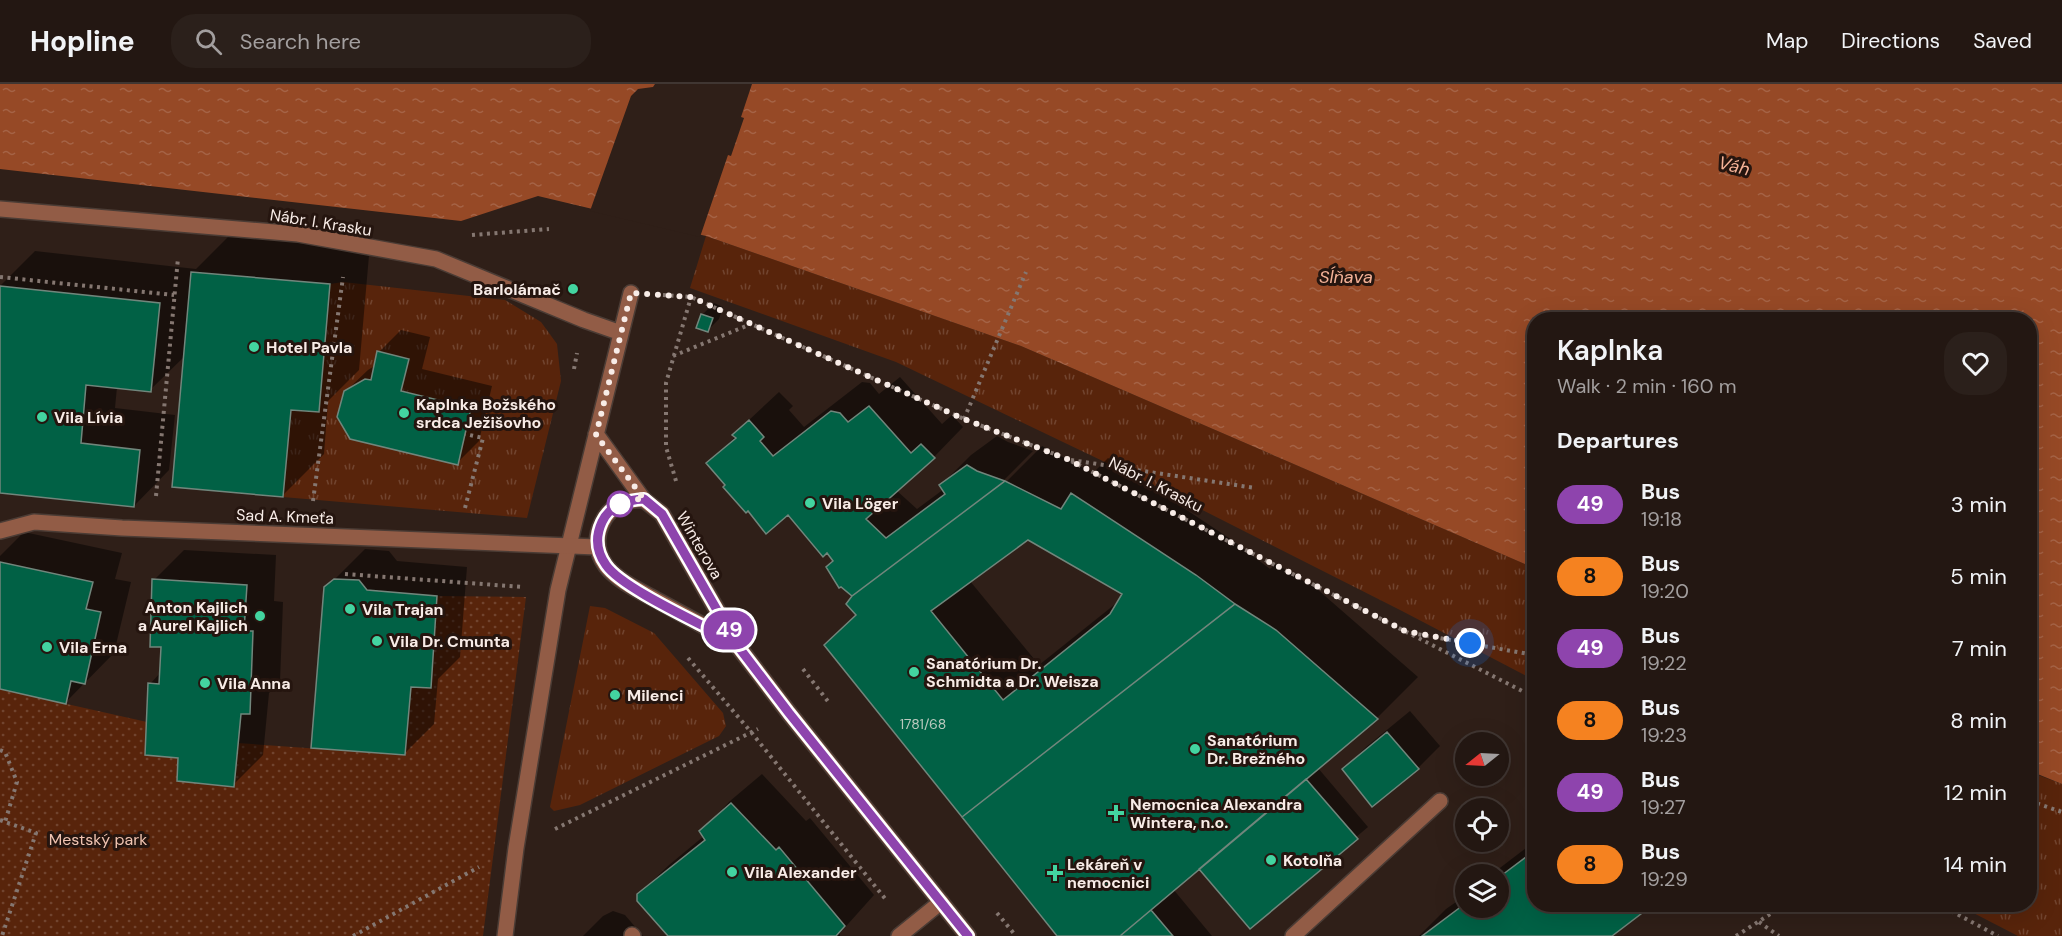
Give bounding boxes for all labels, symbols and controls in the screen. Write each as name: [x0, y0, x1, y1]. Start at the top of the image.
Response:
search box: [171, 14, 591, 68]
text: Hopline: [30, 23, 135, 60]
icon: search: [192, 25, 225, 58]
text: Search here: [240, 27, 361, 56]
text: Map: [1766, 27, 1808, 55]
text: Directions: [1841, 27, 1940, 55]
text: Saved: [1973, 27, 2032, 55]
water label: Váh: [1716, 151, 1752, 181]
street label: Nábr. I. Krasku: [268, 204, 373, 241]
water label: Sĺňava: [1319, 265, 1373, 289]
place label: Barlolámač: [473, 279, 561, 300]
marker: Barlolámač: [566, 282, 580, 296]
text: Kaplnka: [1557, 332, 1663, 369]
button: heart: [1944, 332, 2007, 395]
place label: Hotel Pavla: [266, 337, 352, 358]
marker: Hotel Pavla: [247, 340, 261, 354]
text: Walk · 2 min · 160 m: [1557, 373, 1737, 399]
place label: Kaplnka Božského srdca Ježišovho: [416, 394, 556, 433]
marker: Kaplnka Božského srdca Ježišovho: [397, 406, 411, 420]
place label: Vila Lívia: [54, 407, 123, 428]
marker: Vila Lívia: [35, 410, 49, 424]
text: Departures: [1557, 426, 1679, 455]
street label: Nábr. I. Krasku: [1105, 452, 1206, 517]
text: Bus: [1641, 477, 1680, 506]
text: 49: [1577, 490, 1604, 518]
text: 3 min: [1951, 490, 2007, 519]
unlabelled marker: [607, 491, 633, 517]
place label: Vila Löger: [822, 493, 899, 514]
marker: Vila Löger: [803, 496, 817, 510]
street label: Sad A. Kmeťa: [236, 504, 334, 529]
text: 19:18: [1641, 506, 1682, 532]
street label: Winterova: [672, 507, 727, 583]
text: Bus: [1641, 549, 1680, 578]
text: 8: [1583, 562, 1597, 590]
text: 5 min: [1950, 562, 2007, 591]
text: 19:20: [1641, 578, 1689, 604]
place label: Anton Kajlich a Aurel Kajlich: [138, 597, 248, 636]
place label: Vila Trajan: [362, 599, 443, 620]
marker: Vila Trajan: [343, 602, 357, 616]
marker: Anton Kajlich a Aurel Kajlich: [253, 609, 267, 623]
line badge: 49: [702, 610, 756, 650]
text: 49: [716, 616, 743, 644]
text: Bus: [1641, 621, 1680, 650]
your location: [1455, 628, 1485, 658]
place label: Vila Dr. Cmunta: [389, 631, 510, 652]
marker: Vila Dr. Cmunta: [370, 634, 384, 648]
text: 49: [1577, 634, 1604, 662]
text: 7 min: [1952, 634, 2007, 663]
place label: Vila Erna: [59, 637, 127, 658]
marker: Vila Erna: [40, 640, 54, 654]
text: 19:22: [1641, 650, 1687, 676]
place label: Sanatórium Dr. Schmidta a Dr. Weisza: [926, 653, 1099, 692]
marker: Sanatórium Dr. Schmidta a Dr. Weisza: [907, 665, 921, 679]
place label: Vila Anna: [217, 673, 291, 694]
marker: Vila Anna: [198, 676, 212, 690]
place label: Milenci: [627, 685, 683, 706]
marker: Milenci: [608, 688, 622, 702]
text: Bus: [1641, 693, 1680, 722]
text: 8: [1583, 706, 1597, 734]
text: 8 min: [1950, 706, 2007, 735]
house number: 1781/68: [900, 715, 946, 733]
text: 19:23: [1641, 722, 1687, 748]
place label: Sanatórium Dr. Brežného: [1207, 730, 1305, 769]
north arrow: [1455, 732, 1509, 786]
map controls: [1455, 732, 1509, 918]
marker: Sanatórium Dr. Brežného: [1188, 742, 1202, 756]
text: Bus: [1641, 765, 1680, 794]
text: 49: [1577, 778, 1604, 806]
text: 12 min: [1944, 778, 2007, 807]
place label: Nemocnica Alexandra Wintera, n.o.: [1130, 794, 1302, 833]
text: 19:27: [1641, 794, 1686, 820]
button: locate: [1455, 798, 1509, 852]
marker: Nemocnica Alexandra Wintera, n.o.: [1107, 804, 1125, 822]
park label: Mestský park: [49, 829, 147, 850]
text: Bus: [1641, 837, 1680, 866]
place label: Kotolňa: [1283, 850, 1342, 871]
text: 8: [1583, 850, 1597, 878]
text: 14 min: [1943, 850, 2007, 879]
marker: Kotolňa: [1264, 853, 1278, 867]
place label: Lekáreň v nemocnici: [1067, 854, 1149, 893]
place label: Vila Alexander: [744, 862, 857, 883]
button: layers: [1455, 864, 1509, 918]
marker: Vila Alexander: [725, 865, 739, 879]
marker: Lekáreň v nemocnici: [1048, 866, 1062, 880]
text: 19:29: [1641, 866, 1688, 892]

